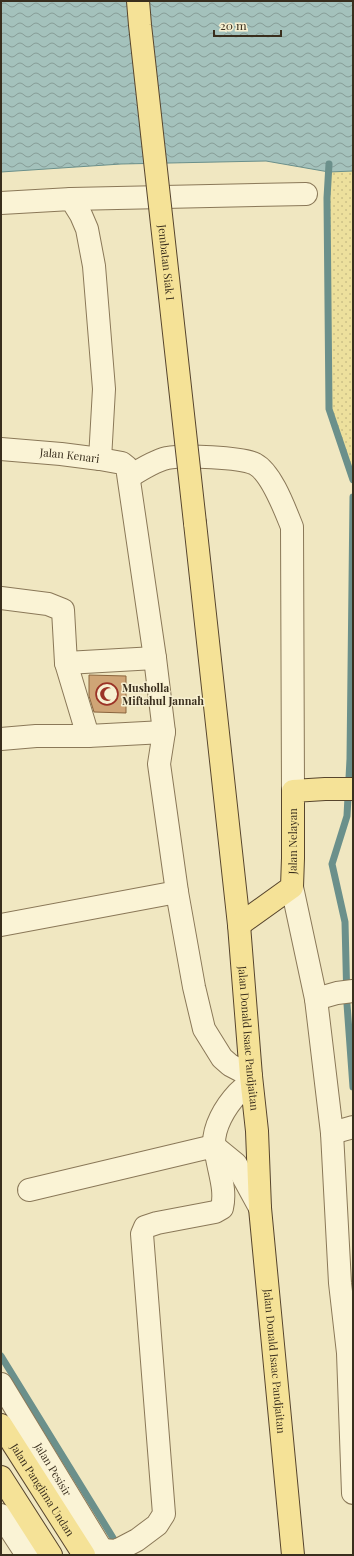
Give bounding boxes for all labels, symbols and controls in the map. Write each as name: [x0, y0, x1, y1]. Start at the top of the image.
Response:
scale bar: [214, 12, 281, 38]
text: 20 m: [220, 17, 247, 33]
street label: Jembatan Siak I: [155, 223, 178, 301]
street label: Jalan Kenari: [38, 444, 100, 466]
place label: Musholla Miftahul Jannah: [122, 680, 204, 708]
mosque icon: Musholla Miftahul Jannah: [94, 681, 120, 707]
street label: Jalan Nelayan: [284, 808, 300, 876]
street label: Jalan Donald Isaac Pandjaitan: [235, 964, 263, 1112]
street label: Jalan Donald Isaac Pandjaitan: [261, 1287, 289, 1434]
street label: Jalan Panglima Undan: [7, 1439, 78, 1539]
street label: Jalan Pesisir: [31, 1439, 75, 1499]

